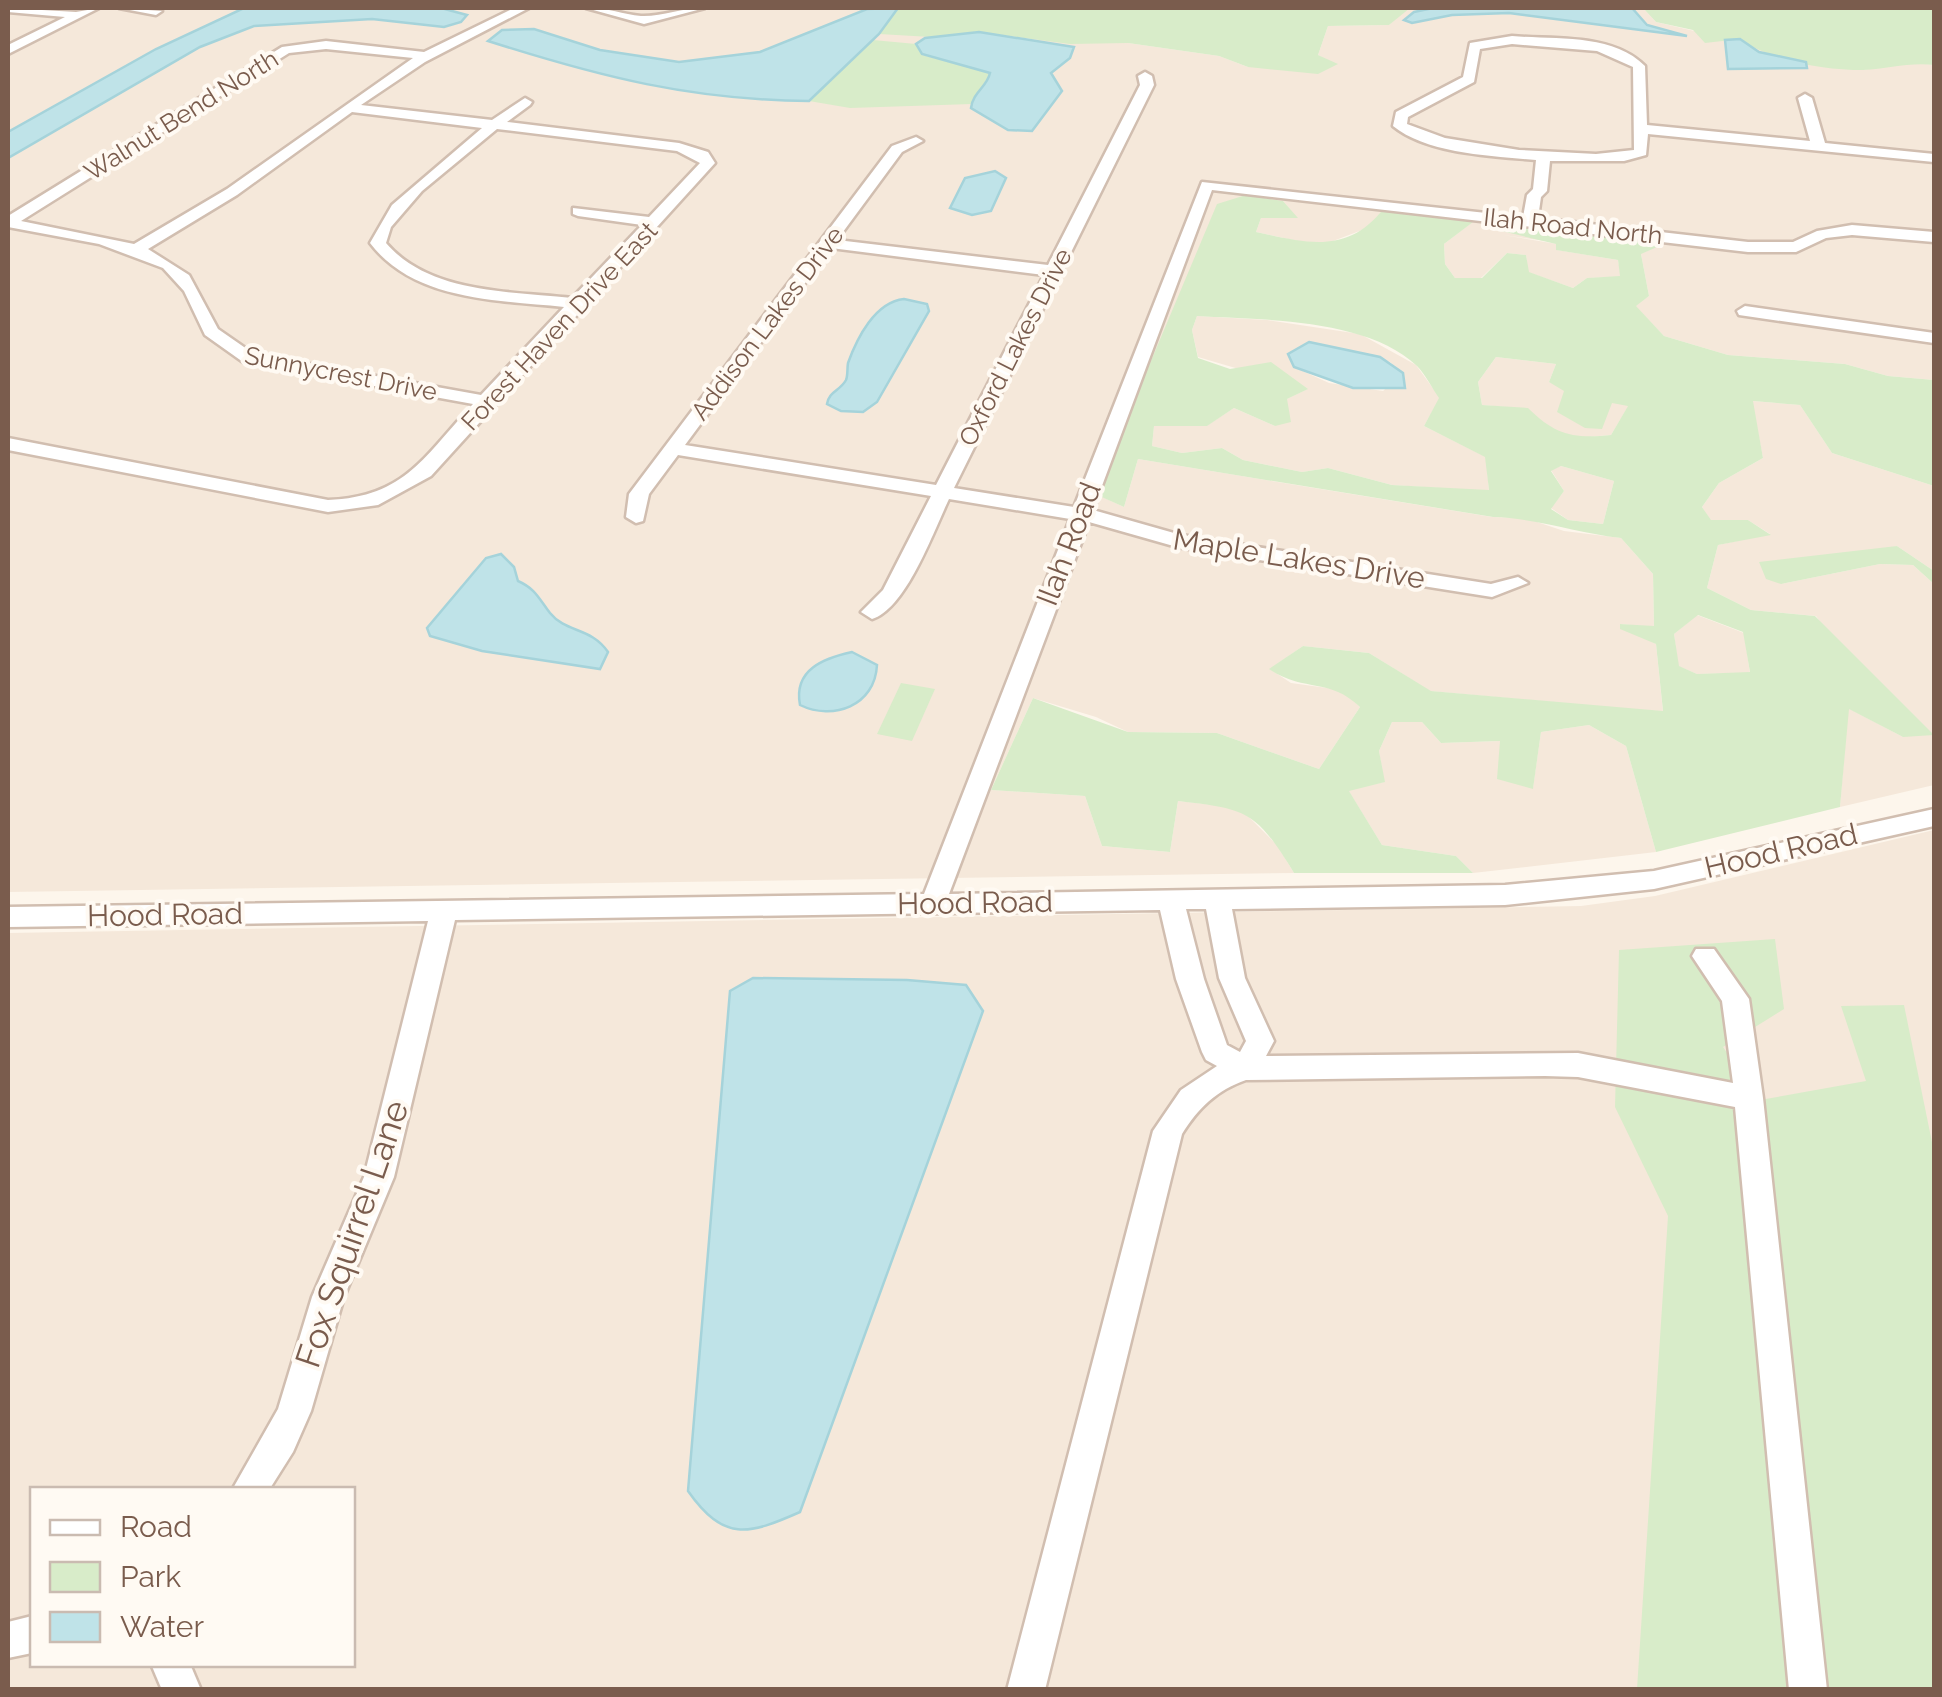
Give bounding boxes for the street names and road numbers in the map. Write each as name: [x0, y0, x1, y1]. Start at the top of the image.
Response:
street label: Walnut Bend North: [79, 43, 283, 187]
street label: Ilah Road North: [1482, 202, 1664, 250]
street label: Forest Haven Drive East: [455, 215, 664, 436]
street label: Addison Lakes Drive: [684, 220, 850, 426]
street label: Oxford Lakes Drive: [952, 243, 1078, 451]
street label: Sunnycrest Drive: [242, 340, 440, 406]
street label: Ilah Road: [1029, 477, 1108, 610]
street label: Maple Lakes Drive: [1171, 521, 1428, 596]
street label: Hood Road: [1701, 816, 1861, 885]
street label: Hood Road: [897, 884, 1053, 921]
street label: Hood Road: [87, 896, 243, 933]
street label: Fox Squirrel Lane: [287, 1095, 416, 1373]

